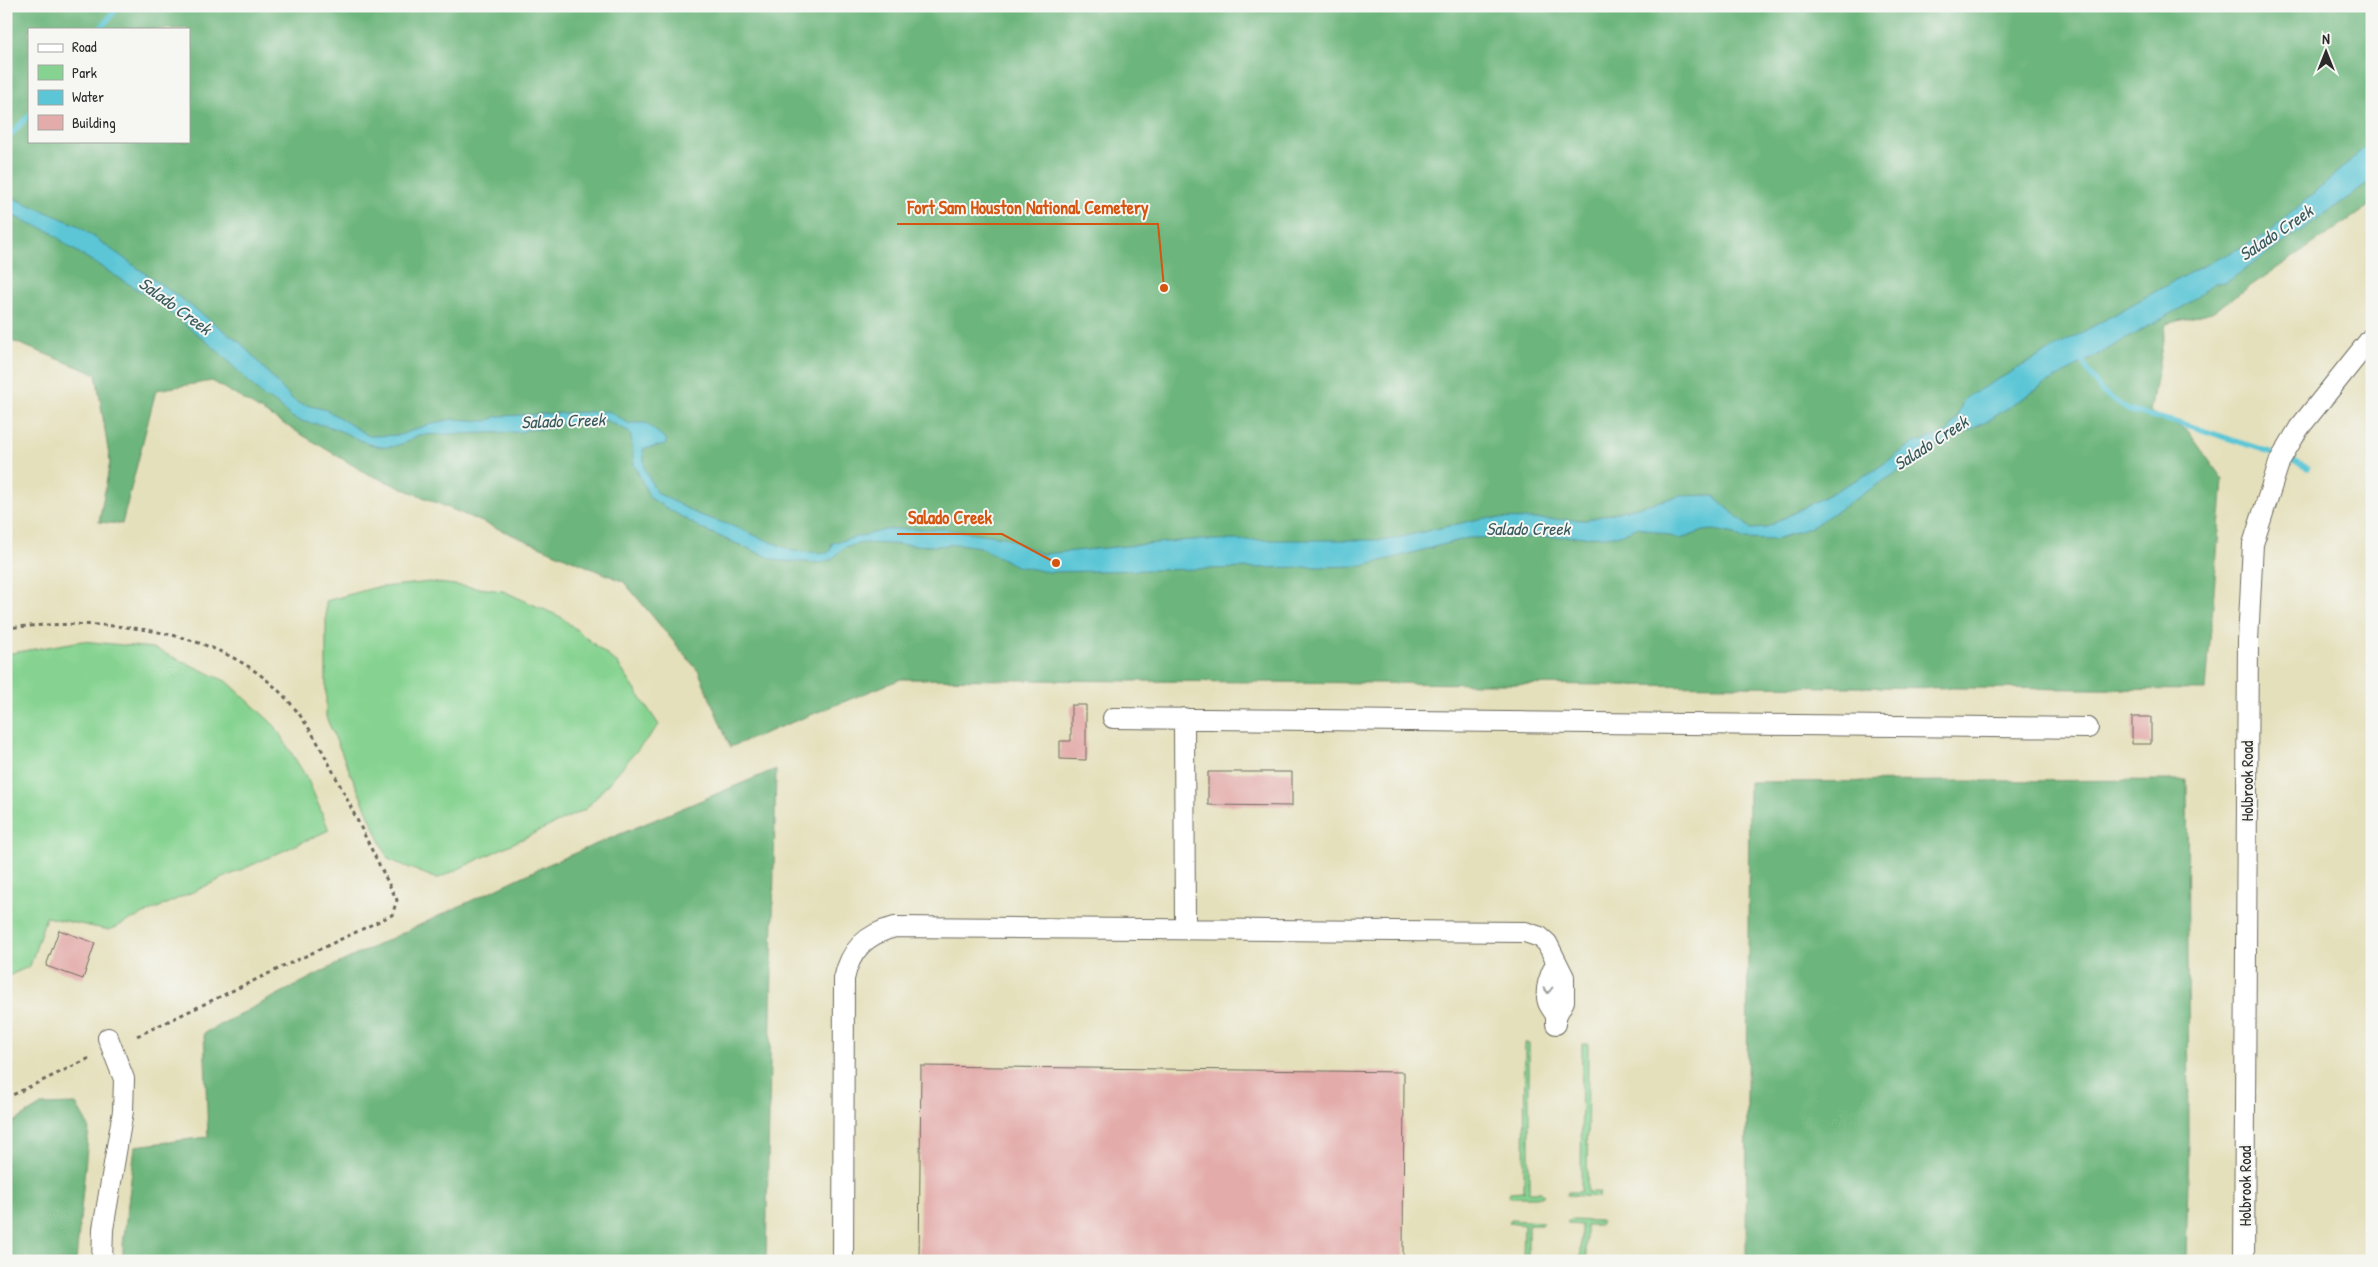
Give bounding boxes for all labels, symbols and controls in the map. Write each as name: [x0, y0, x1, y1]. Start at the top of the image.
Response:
legend: [28, 28, 190, 142]
north arrow: [2300, 28, 2350, 78]
text: N: [2322, 29, 2330, 48]
text: Road: [72, 36, 97, 57]
text: Park: [72, 62, 97, 83]
text: Water: [72, 86, 104, 107]
text: Building: [72, 112, 116, 133]
callout: Fort Sam Houston National Cemetery: [897, 191, 1158, 224]
text: Fort Sam Houston National Cemetery: [906, 195, 1149, 221]
water label: Salado Creek: [2234, 198, 2319, 266]
water label: Salado Creek: [134, 271, 218, 341]
water label: Salado Creek: [520, 406, 607, 434]
water label: Salado Creek: [1889, 408, 1974, 476]
callout: Salado Creek: [897, 501, 1002, 534]
text: Salado Creek: [908, 505, 993, 530]
water label: Salado Creek: [1486, 516, 1572, 541]
street label: Holbrook Road: [2236, 741, 2258, 821]
one-way arrow: [1543, 986, 1553, 994]
street label: Holbrook Road: [2234, 1146, 2256, 1226]

